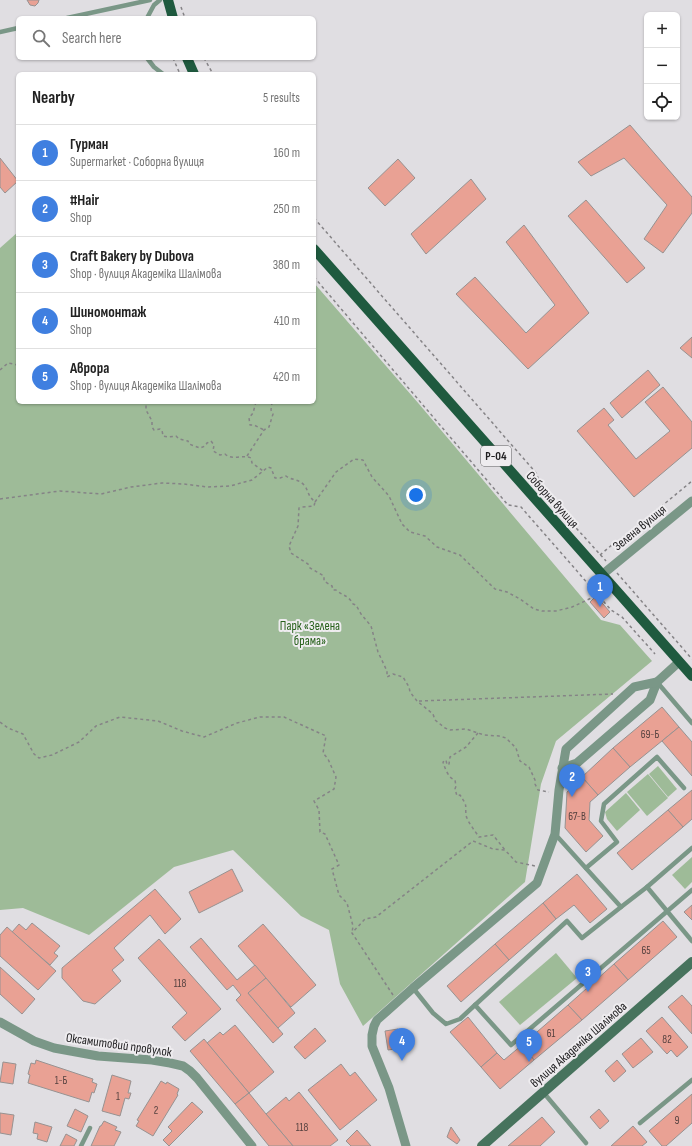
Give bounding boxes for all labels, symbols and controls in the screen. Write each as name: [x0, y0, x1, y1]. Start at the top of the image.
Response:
map controls: [644, 12, 680, 120]
button: +: [644, 12, 680, 48]
search box: [16, 16, 316, 60]
icon: search: [30, 27, 52, 49]
text: Search here: [62, 29, 122, 48]
button: −: [644, 48, 680, 84]
button: locate: [644, 84, 680, 120]
text: Nearby: [32, 88, 75, 108]
text: 5 results: [263, 90, 300, 106]
text: Гурман: [70, 135, 108, 154]
text: 1: [42, 145, 48, 161]
text: 160 m: [274, 145, 300, 161]
text: Supermarket · Соборна вулиця: [70, 154, 204, 170]
text: #Hair: [70, 191, 99, 210]
text: 2: [42, 201, 48, 217]
text: 250 m: [273, 201, 300, 217]
text: Shop: [70, 210, 92, 226]
text: Craft Bakery by Dubova: [70, 247, 194, 266]
text: 3: [42, 257, 48, 273]
text: 380 m: [273, 257, 300, 273]
text: Shop · вулиця Академіка Шалімова: [70, 266, 222, 282]
text: Шиномонтаж: [70, 303, 146, 322]
text: 4: [42, 313, 48, 329]
text: 410 m: [274, 313, 300, 329]
text: Shop: [70, 322, 92, 338]
text: Аврора: [70, 359, 109, 378]
text: 5: [42, 369, 48, 385]
text: 420 m: [273, 369, 300, 385]
text: Shop · вулиця Академіка Шалімова: [70, 378, 222, 394]
road number: Р-04: [481, 446, 511, 466]
street label: Соборна вулиця: [523, 468, 582, 531]
your location: [406, 485, 426, 505]
street label: Зелена вулиця: [610, 501, 670, 554]
pin: 1: [587, 574, 613, 607]
park label: Парк «Зелена брама»: [280, 618, 340, 649]
house number: 69-Б: [641, 728, 659, 741]
pin: 2: [559, 764, 585, 797]
house number: 67-В: [568, 810, 586, 823]
house number: 65: [641, 944, 651, 957]
pin: 3: [575, 959, 601, 992]
house number: 118: [174, 977, 186, 990]
street label: вулиця Академіка Шалімова: [527, 998, 630, 1091]
house number: 61: [547, 1027, 555, 1040]
pin: 4: [389, 1028, 415, 1061]
pin: 5: [516, 1029, 542, 1062]
street label: Оксамитовий провулок: [65, 1030, 173, 1060]
house number: 82: [662, 1033, 672, 1046]
house number: 1-Б: [55, 1074, 68, 1087]
house number: 1: [116, 1090, 120, 1103]
house number: 2: [154, 1104, 159, 1117]
house number: 9: [675, 1114, 680, 1127]
house number: 118: [296, 1121, 308, 1134]

